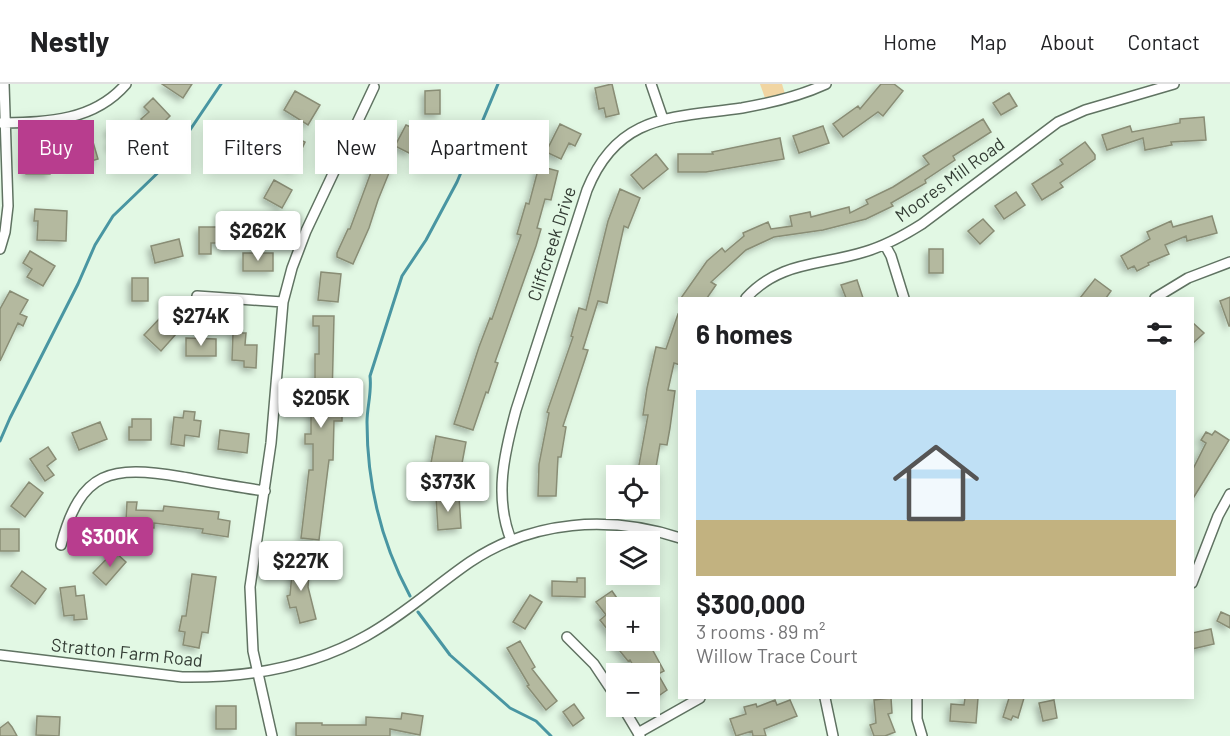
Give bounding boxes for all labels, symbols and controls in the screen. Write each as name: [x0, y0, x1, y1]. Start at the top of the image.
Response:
text: Nestly: [30, 24, 109, 58]
text: Home: [883, 29, 937, 54]
text: Map: [970, 29, 1007, 54]
text: About: [1040, 29, 1095, 54]
text: Contact: [1128, 29, 1200, 54]
chip: Buy: [18, 120, 94, 174]
chip: Rent: [106, 120, 191, 174]
chip: Filters: [203, 120, 303, 174]
chip: New: [315, 120, 397, 174]
chip: Apartment: [409, 120, 549, 174]
street label: Moores Mill Road: [890, 132, 1008, 226]
street label: Cliffcreek Drive: [522, 184, 580, 304]
pin: $262K: [216, 211, 300, 262]
text: $262K: [229, 218, 287, 242]
pin: $274K: [159, 296, 243, 347]
text: $274K: [172, 303, 230, 327]
icon: filters: [1143, 317, 1176, 350]
text: 6 homes: [696, 318, 793, 349]
pin: $205K: [279, 378, 363, 429]
text: $205K: [292, 385, 350, 409]
icon: home: [882, 429, 990, 537]
pin: $373K: [406, 462, 490, 513]
map controls: [606, 465, 660, 717]
button: locate: [606, 465, 660, 519]
text: $373K: [420, 469, 476, 493]
pin: $300K: [68, 517, 152, 568]
text: $300K: [81, 524, 139, 548]
button: layers: [606, 531, 660, 585]
pin: $227K: [259, 541, 343, 592]
text: $227K: [273, 548, 329, 572]
text: $300,000: [696, 588, 805, 619]
button: +: [606, 597, 660, 651]
text: 3 rooms · 89 m²: [696, 619, 826, 643]
street label: Stratton Farm Road: [50, 633, 204, 671]
text: Willow Trace Court: [696, 643, 858, 667]
button: −: [606, 663, 660, 717]

